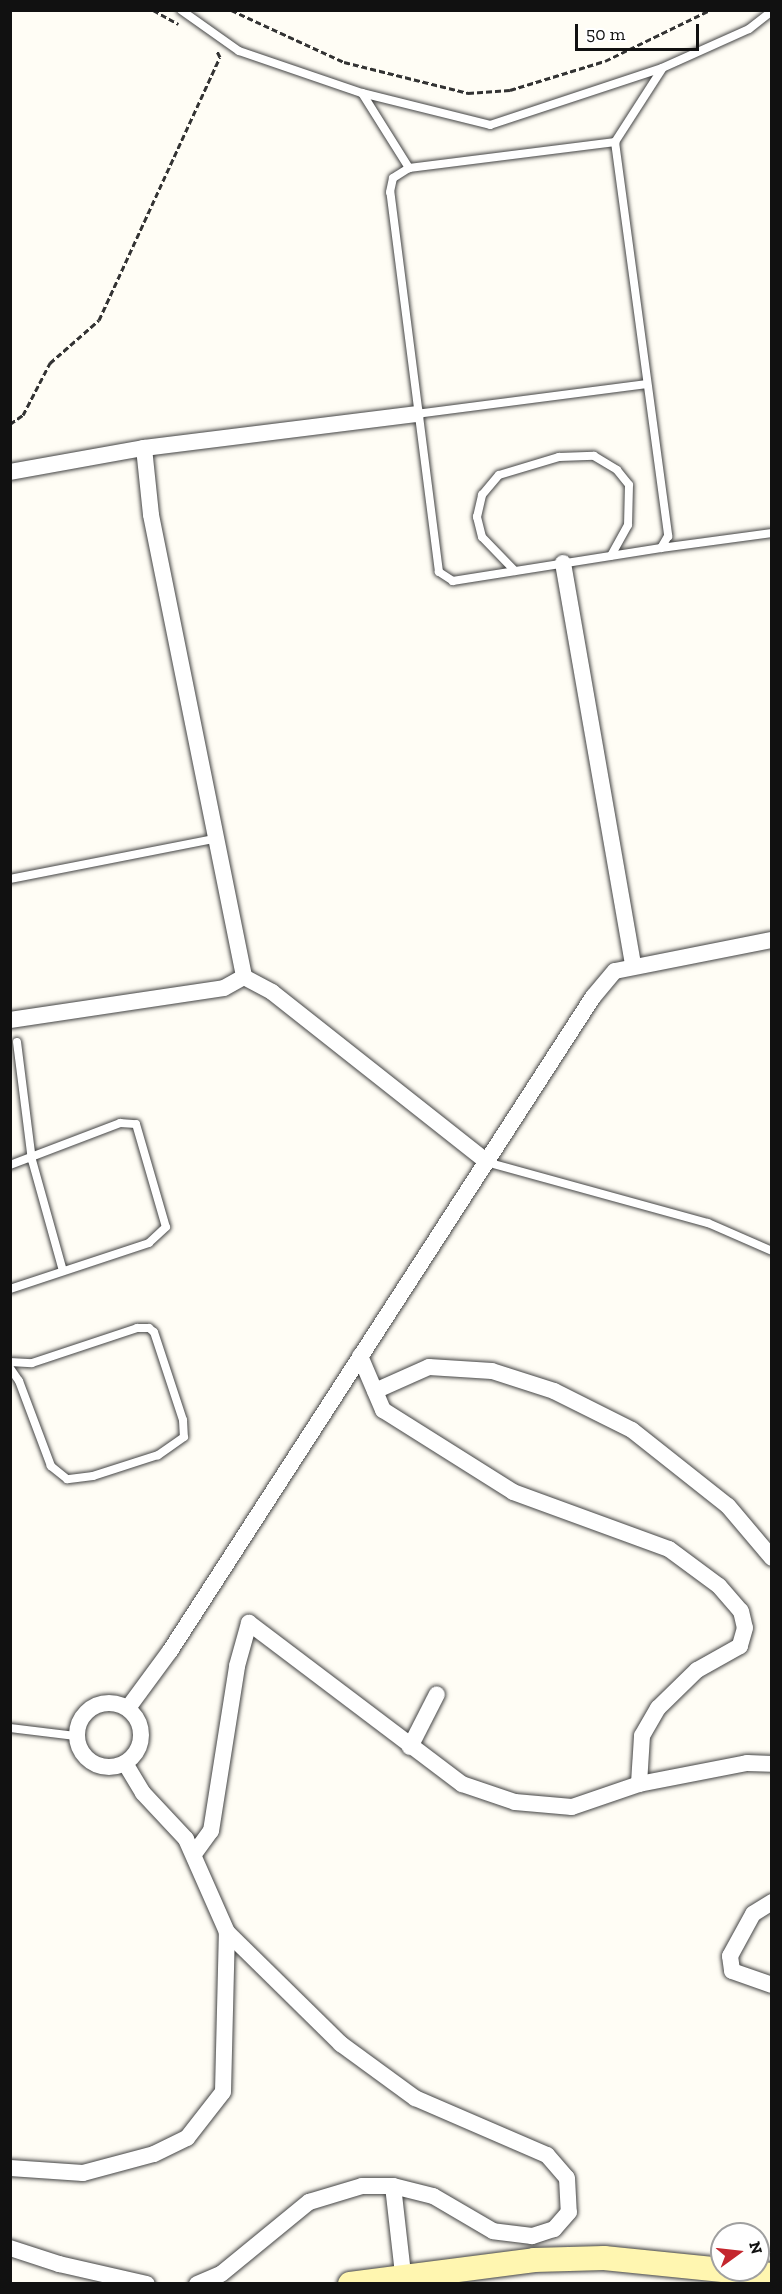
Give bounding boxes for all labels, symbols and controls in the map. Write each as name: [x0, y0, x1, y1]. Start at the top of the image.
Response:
scale bar: [578, 12, 702, 50]
text: 50 m: [586, 23, 625, 45]
north arrow: [710, 2222, 770, 2282]
text: N: [745, 2239, 767, 2256]

